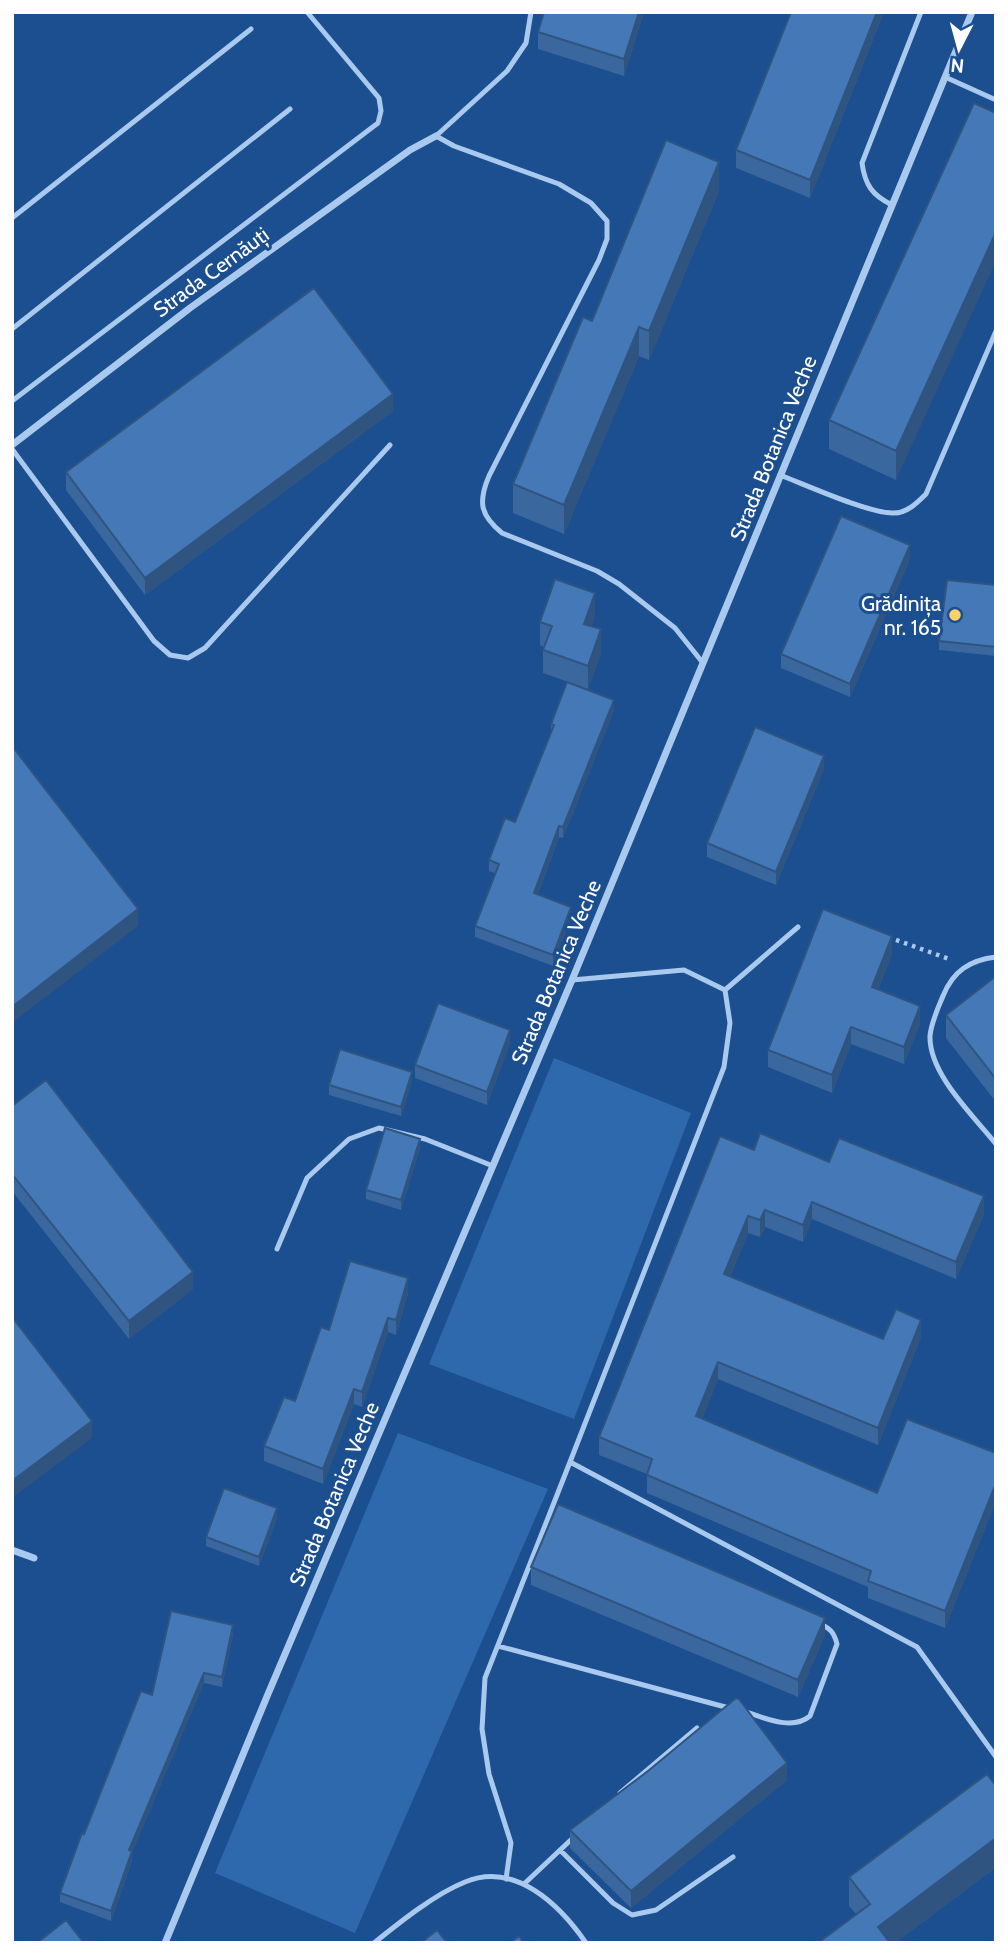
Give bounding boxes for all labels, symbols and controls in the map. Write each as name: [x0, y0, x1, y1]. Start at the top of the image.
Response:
north arrow: [924, 14, 994, 84]
text: N: [949, 53, 965, 78]
street label: Strada Cernăuți: [148, 222, 275, 324]
street label: Strada Botanica Veche: [724, 351, 822, 544]
place label: Grădinița nr. 165: [861, 591, 941, 640]
marker: Grădinița nr. 165: [947, 607, 963, 623]
street label: Strada Botanica Veche: [506, 876, 606, 1068]
street label: Strada Botanica Veche: [284, 1398, 384, 1590]

